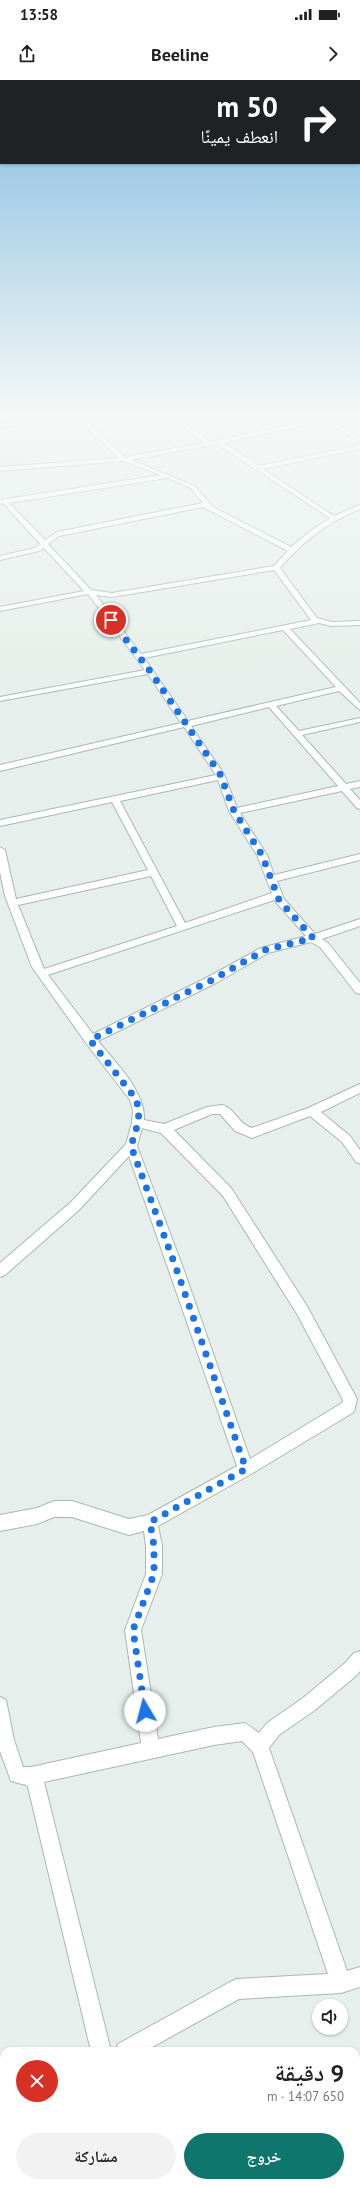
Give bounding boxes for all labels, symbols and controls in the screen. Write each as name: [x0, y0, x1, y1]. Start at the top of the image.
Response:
text: 13:58: [20, 5, 58, 24]
icon: share: [16, 43, 38, 65]
text: Beeline: [151, 43, 209, 66]
icon: forward: [322, 43, 344, 65]
text: 50 m: [217, 88, 278, 125]
icon: right: [292, 96, 344, 148]
text: انعطف يمينًا: [201, 125, 278, 148]
pin: [94, 603, 128, 637]
icon: arrive: [100, 609, 122, 631]
position arrow: [124, 1690, 166, 1732]
map controls: [312, 1999, 348, 2035]
button: sound: [312, 1999, 348, 2035]
text: 9 دقيقة: [274, 2057, 344, 2088]
button: close: [16, 2060, 58, 2102]
text: 650 m · 14:07: [267, 2088, 344, 2105]
button: مشاركة: [16, 2133, 176, 2179]
button: خروج: [184, 2133, 344, 2179]

